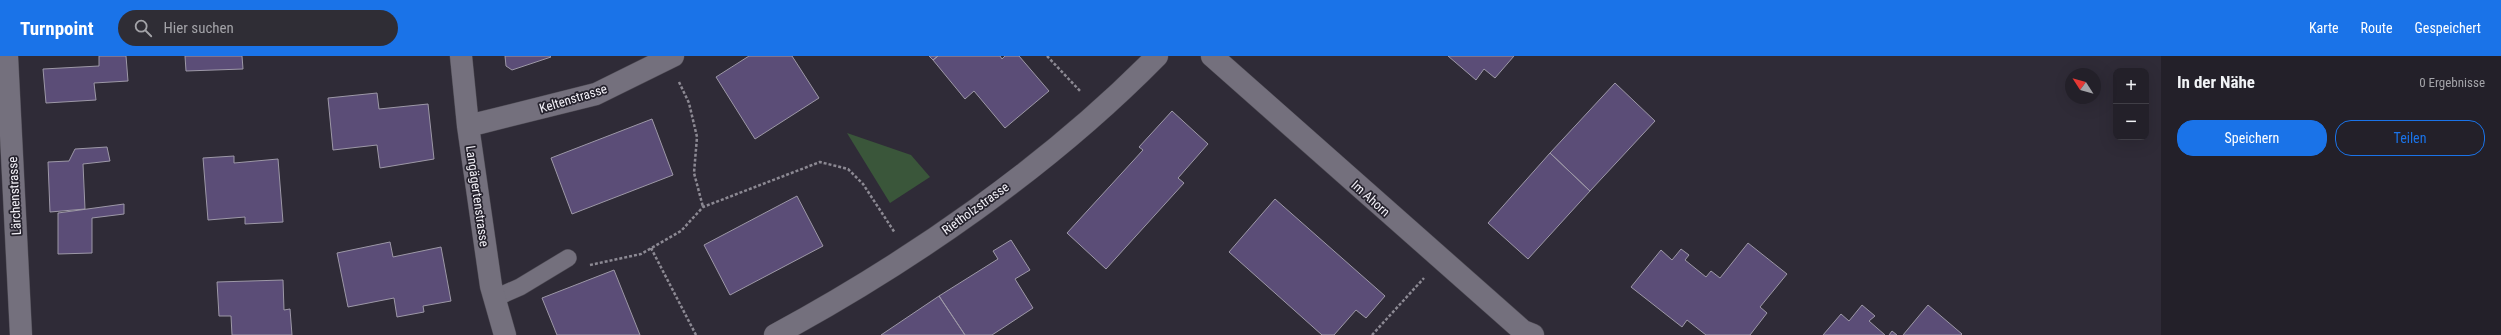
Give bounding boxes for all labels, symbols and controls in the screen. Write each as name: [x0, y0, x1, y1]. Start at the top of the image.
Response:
search box: [118, 10, 398, 46]
text: Turnpoint: [20, 17, 94, 40]
icon: search: [132, 17, 154, 39]
text: Hier suchen: [164, 19, 234, 37]
text: Karte: [2309, 20, 2339, 36]
text: Route: [2361, 20, 2393, 36]
text: Gespeichert: [2415, 20, 2481, 36]
north arrow: [2065, 68, 2101, 104]
map controls: [2113, 68, 2149, 140]
button: +: [2113, 68, 2149, 104]
text: In der Nähe: [2177, 72, 2255, 92]
text: 0 Ergebnisse: [2419, 75, 2485, 90]
street label: Keltenstrasse: [538, 81, 609, 116]
button: −: [2113, 104, 2149, 140]
button: Speichern: [2177, 120, 2327, 156]
button: Teilen: [2335, 120, 2485, 156]
street label: Langägertenstrasse: [463, 145, 492, 248]
street label: Lärchenstrasse: [5, 156, 24, 236]
street label: Im Ahorn: [1348, 177, 1393, 220]
street label: Rietholzstrasse: [939, 179, 1012, 238]

